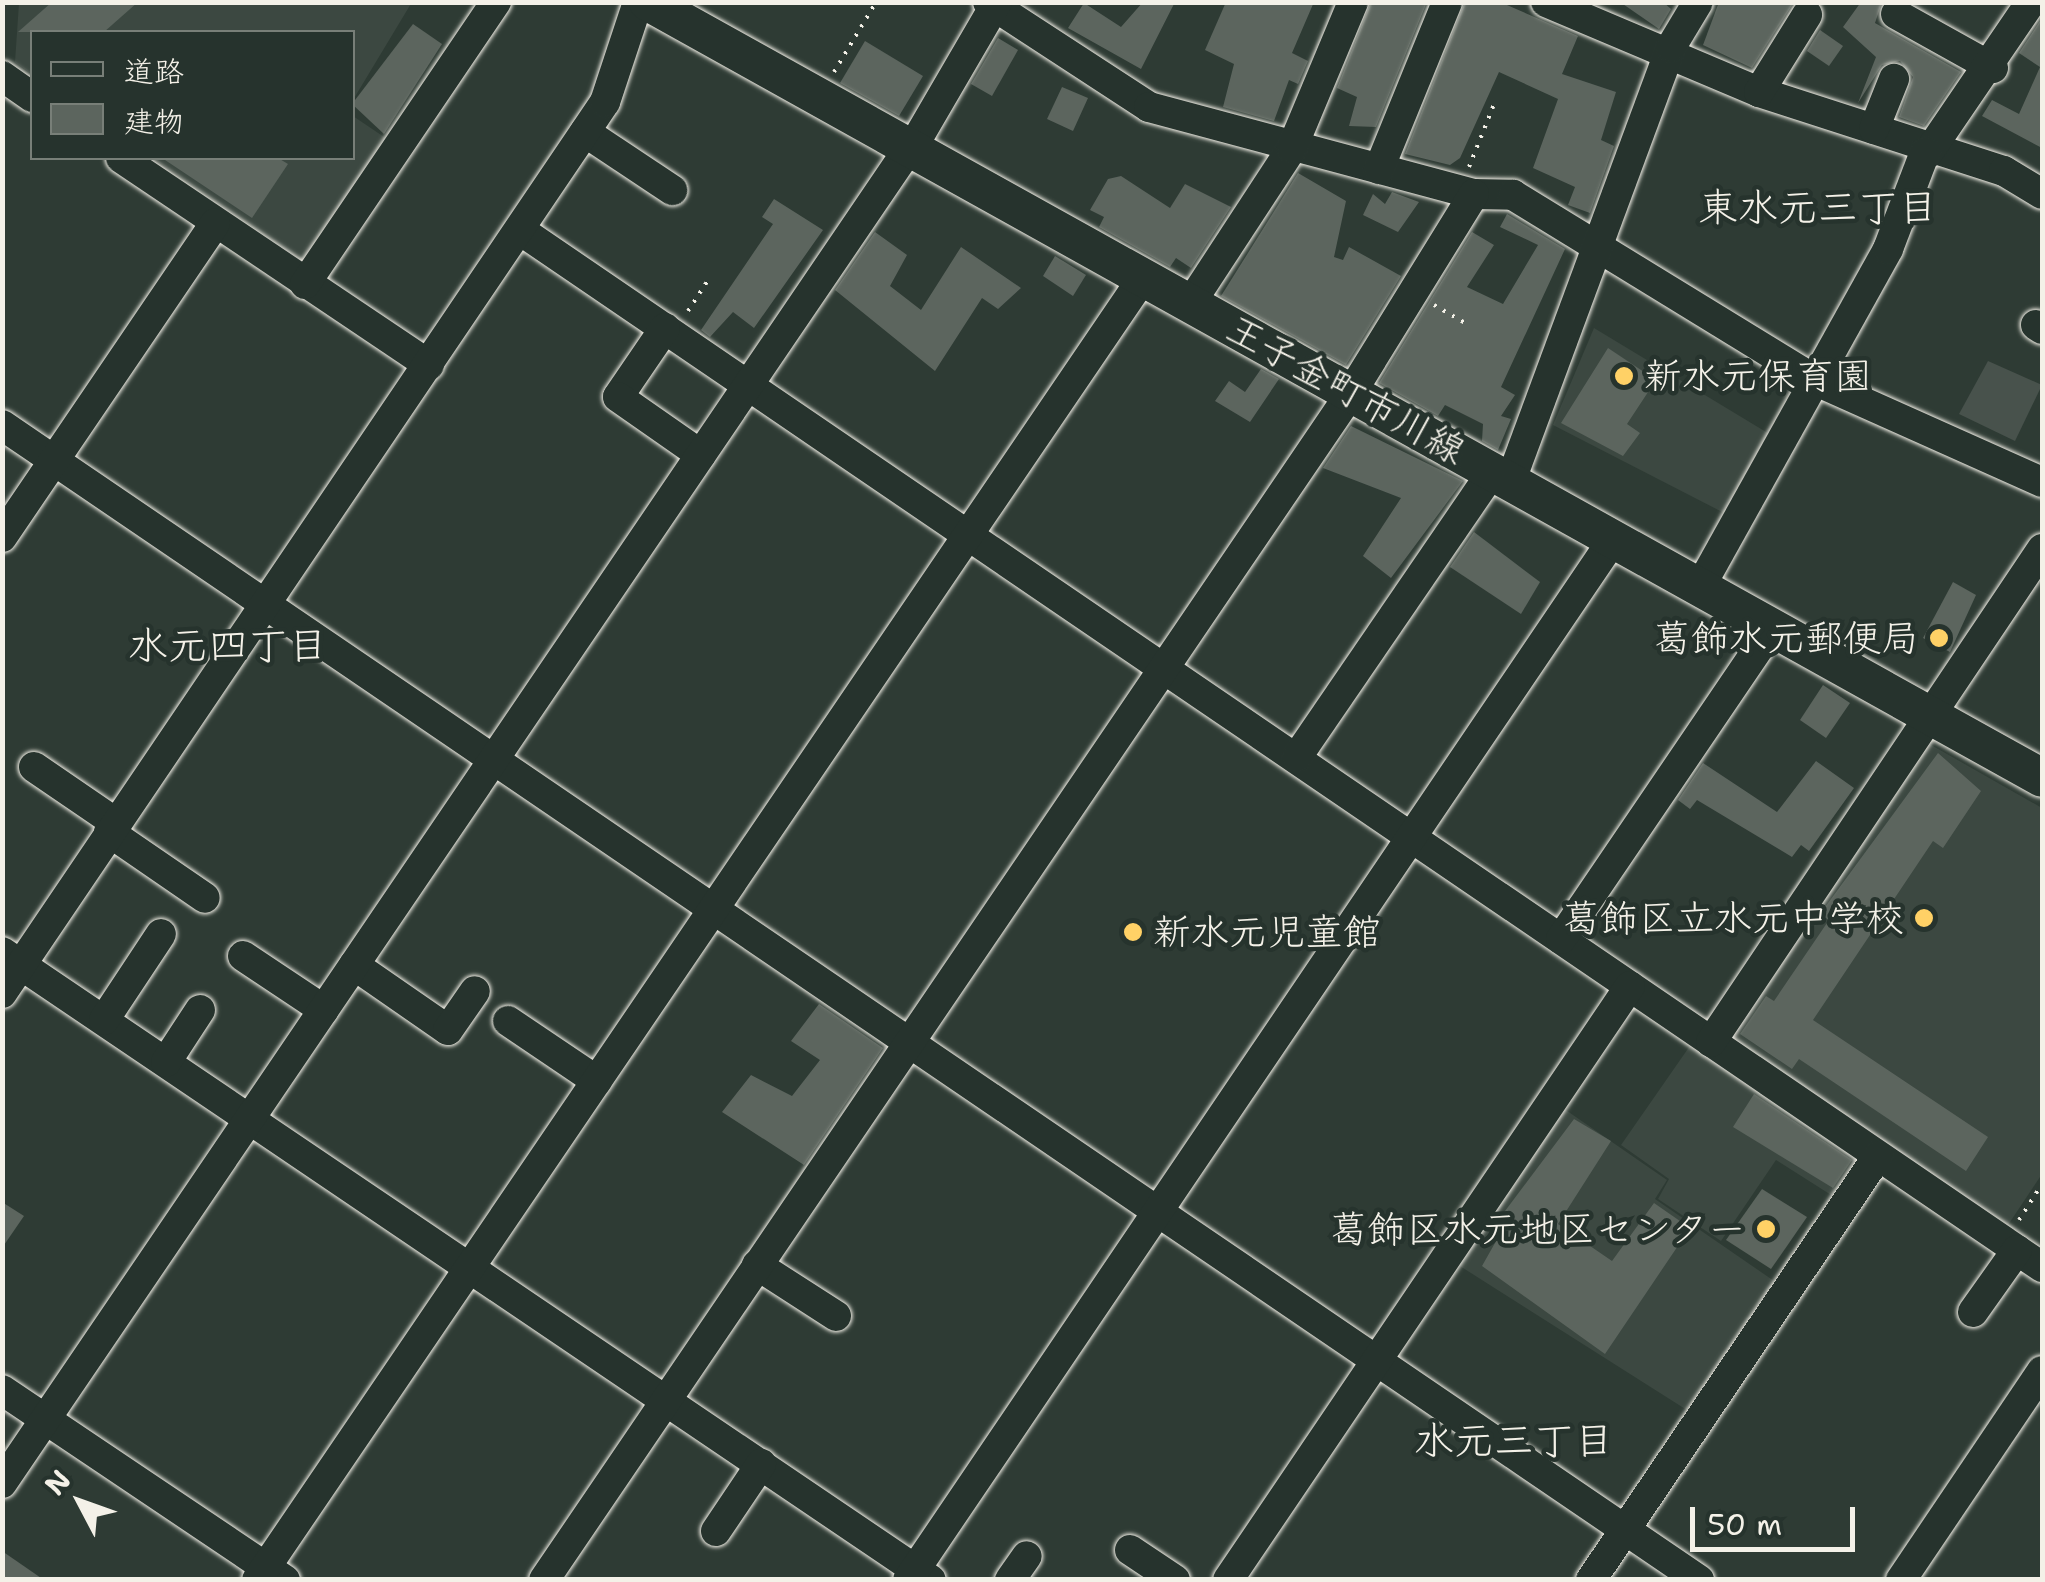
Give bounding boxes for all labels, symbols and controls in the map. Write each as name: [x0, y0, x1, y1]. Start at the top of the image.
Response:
legend: [30, 30, 355, 160]
text: 道路: [124, 51, 184, 92]
text: 建物: [124, 101, 184, 142]
district label: 東水元三丁目: [1698, 183, 1938, 231]
street label: 王子金町市川線: [1219, 305, 1473, 473]
place label: 新水元保育園: [1644, 353, 1872, 399]
marker: 新水元保育園: [1613, 365, 1635, 387]
place label: 葛飾水元郵便局: [1653, 615, 1919, 661]
district label: 水元四丁目: [128, 621, 328, 669]
marker: 葛飾水元郵便局: [1928, 627, 1950, 649]
place label: 葛飾区立水元中学校: [1562, 895, 1904, 941]
marker: 葛飾区立水元中学校: [1913, 907, 1935, 929]
place label: 新水元児童館: [1153, 909, 1381, 955]
marker: 新水元児童館: [1122, 921, 1144, 943]
place label: 葛飾区水元地区センター: [1328, 1206, 1746, 1252]
marker: 葛飾区水元地区センター: [1755, 1218, 1777, 1240]
district label: 水元三丁目: [1414, 1416, 1614, 1464]
north arrow: [30, 1452, 130, 1552]
text: N: [36, 1461, 79, 1503]
scale bar: [1695, 1487, 1860, 1549]
text: 50 m: [1707, 1504, 1782, 1545]

